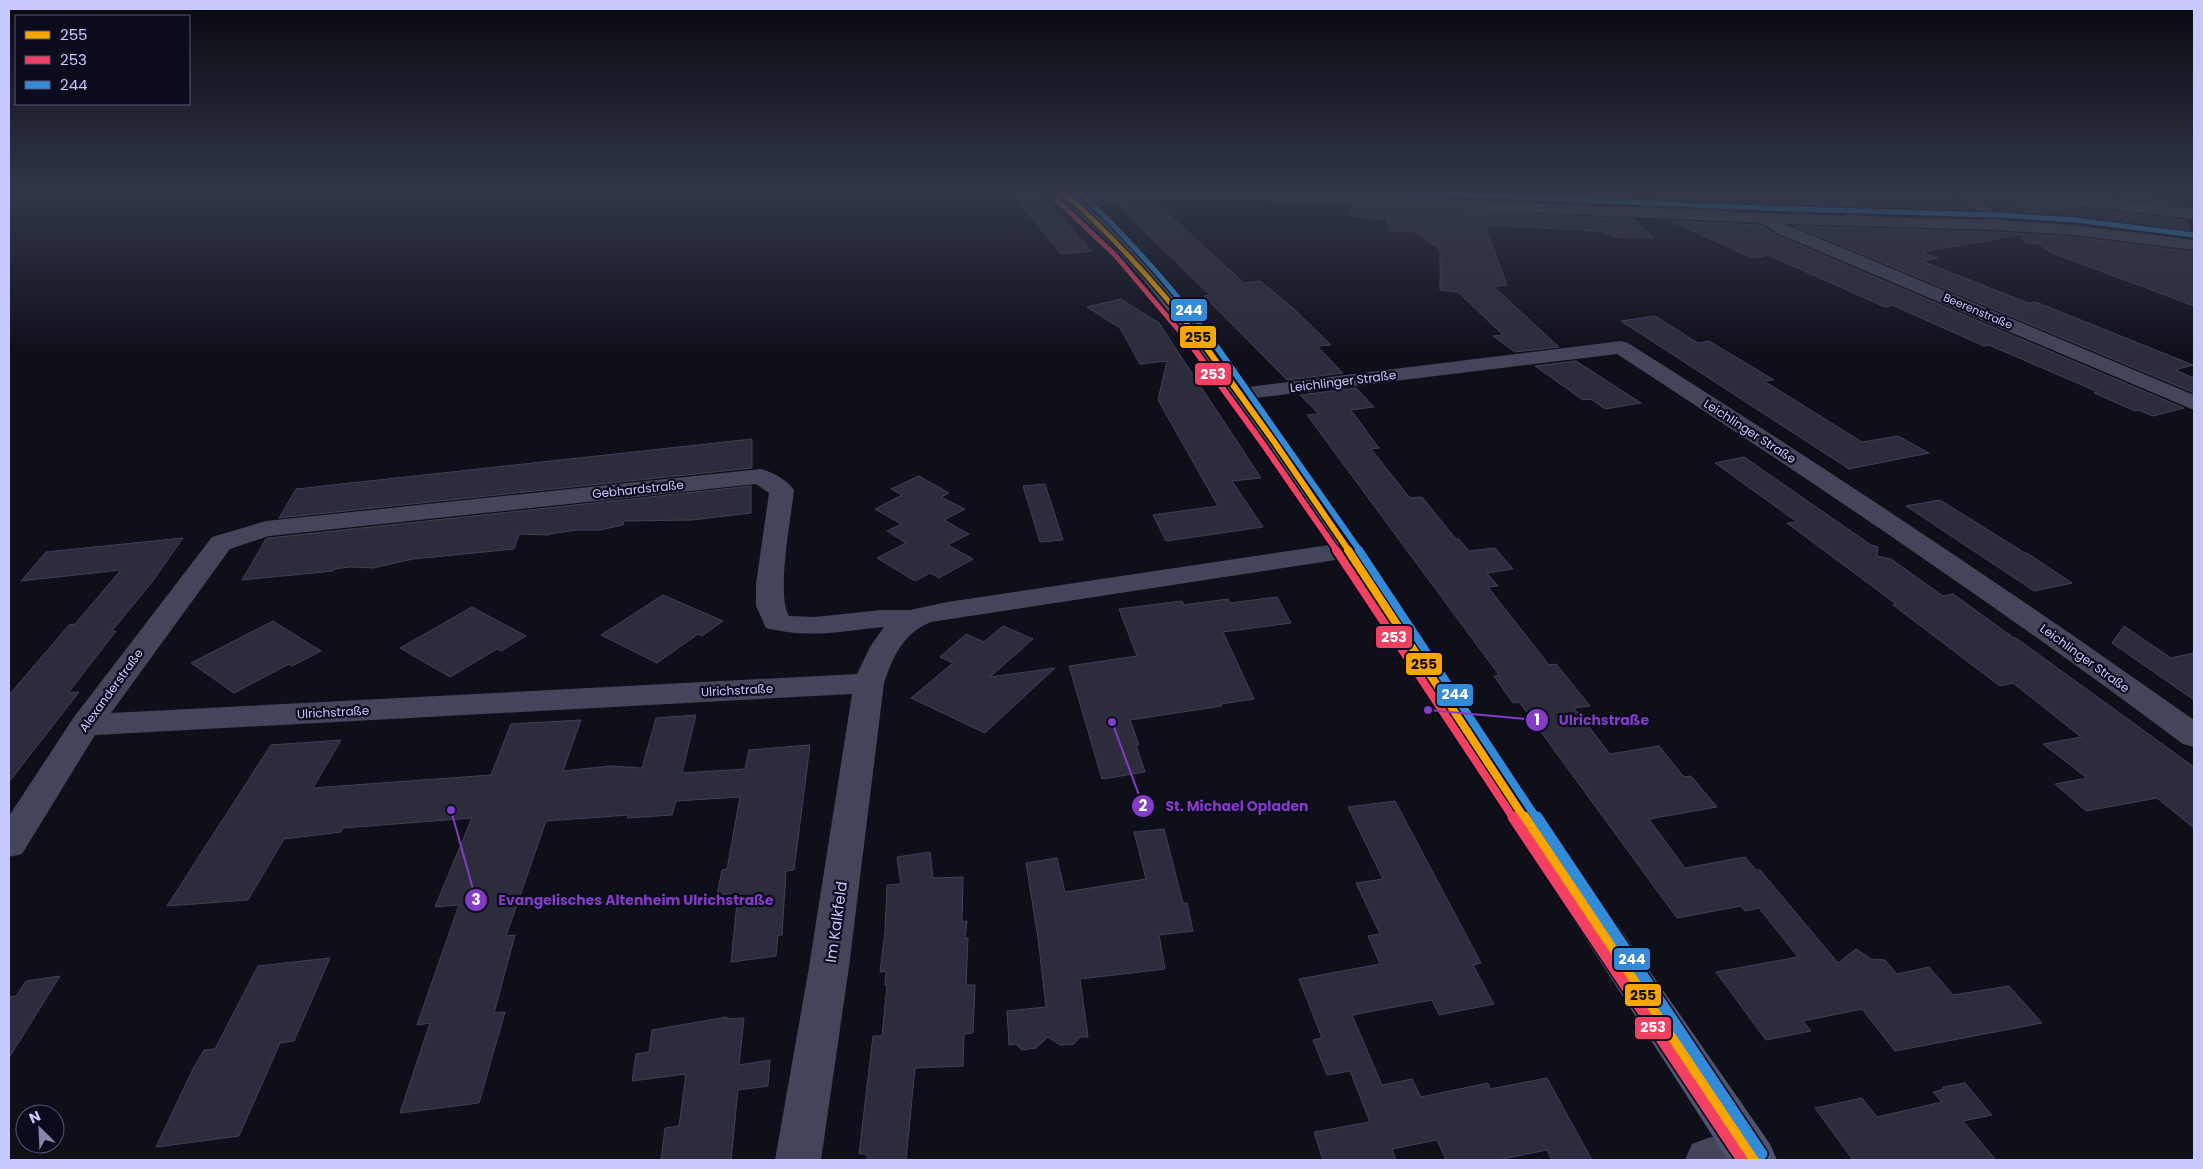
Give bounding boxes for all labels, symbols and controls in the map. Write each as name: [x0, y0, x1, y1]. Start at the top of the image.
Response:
legend: [15, 15, 190, 105]
text: 255: [60, 24, 87, 45]
text: 253: [60, 49, 87, 70]
text: 244: [60, 74, 88, 95]
street label: Beerenstraße: [1941, 289, 2015, 333]
line badge: 244: [1170, 298, 1208, 322]
text: 244: [1176, 300, 1202, 320]
line badge: 255: [1179, 325, 1217, 349]
text: 255: [1185, 327, 1211, 347]
line badge: 253: [1194, 362, 1232, 386]
text: 253: [1200, 364, 1226, 384]
street label: Leichlinger Straße: [1289, 366, 1397, 396]
street label: Leichlinger Straße: [1701, 395, 1799, 467]
street label: Gebhardstraße: [591, 476, 685, 502]
street label: Leichlinger Straße: [2037, 620, 2133, 696]
line badge: 253: [1375, 625, 1413, 649]
text: 253: [1381, 627, 1407, 647]
street label: Alexanderstraße: [75, 645, 147, 735]
line badge: 255: [1405, 652, 1443, 676]
text: 255: [1411, 654, 1437, 674]
street label: Ulrichstraße: [700, 680, 774, 700]
line badge: 244: [1436, 683, 1474, 707]
text: 244: [1442, 684, 1468, 704]
street label: Ulrichstraße: [296, 702, 370, 722]
callout: Ulrichstraße: [1524, 706, 1659, 735]
text: 1: [1534, 709, 1540, 730]
text: Ulrichstraße: [1559, 710, 1650, 730]
callout: St. Michael Opladen: [1130, 791, 1318, 820]
text: 2: [1139, 795, 1148, 816]
text: St. Michael Opladen: [1165, 796, 1309, 816]
street label: Im Kalkfeld: [820, 880, 852, 964]
callout: Evangelisches Altenheim Ulrichstraße: [463, 886, 783, 915]
text: 3: [471, 889, 481, 910]
text: Evangelisches Altenheim Ulrichstraße: [498, 890, 774, 910]
line badge: 244: [1613, 947, 1651, 971]
text: 244: [1619, 949, 1645, 969]
line badge: 255: [1624, 983, 1662, 1007]
text: 255: [1630, 985, 1656, 1005]
line badge: 253: [1634, 1016, 1672, 1040]
text: 253: [1640, 1017, 1666, 1037]
north arrow: [15, 1104, 65, 1154]
text: N: [26, 1106, 44, 1128]

